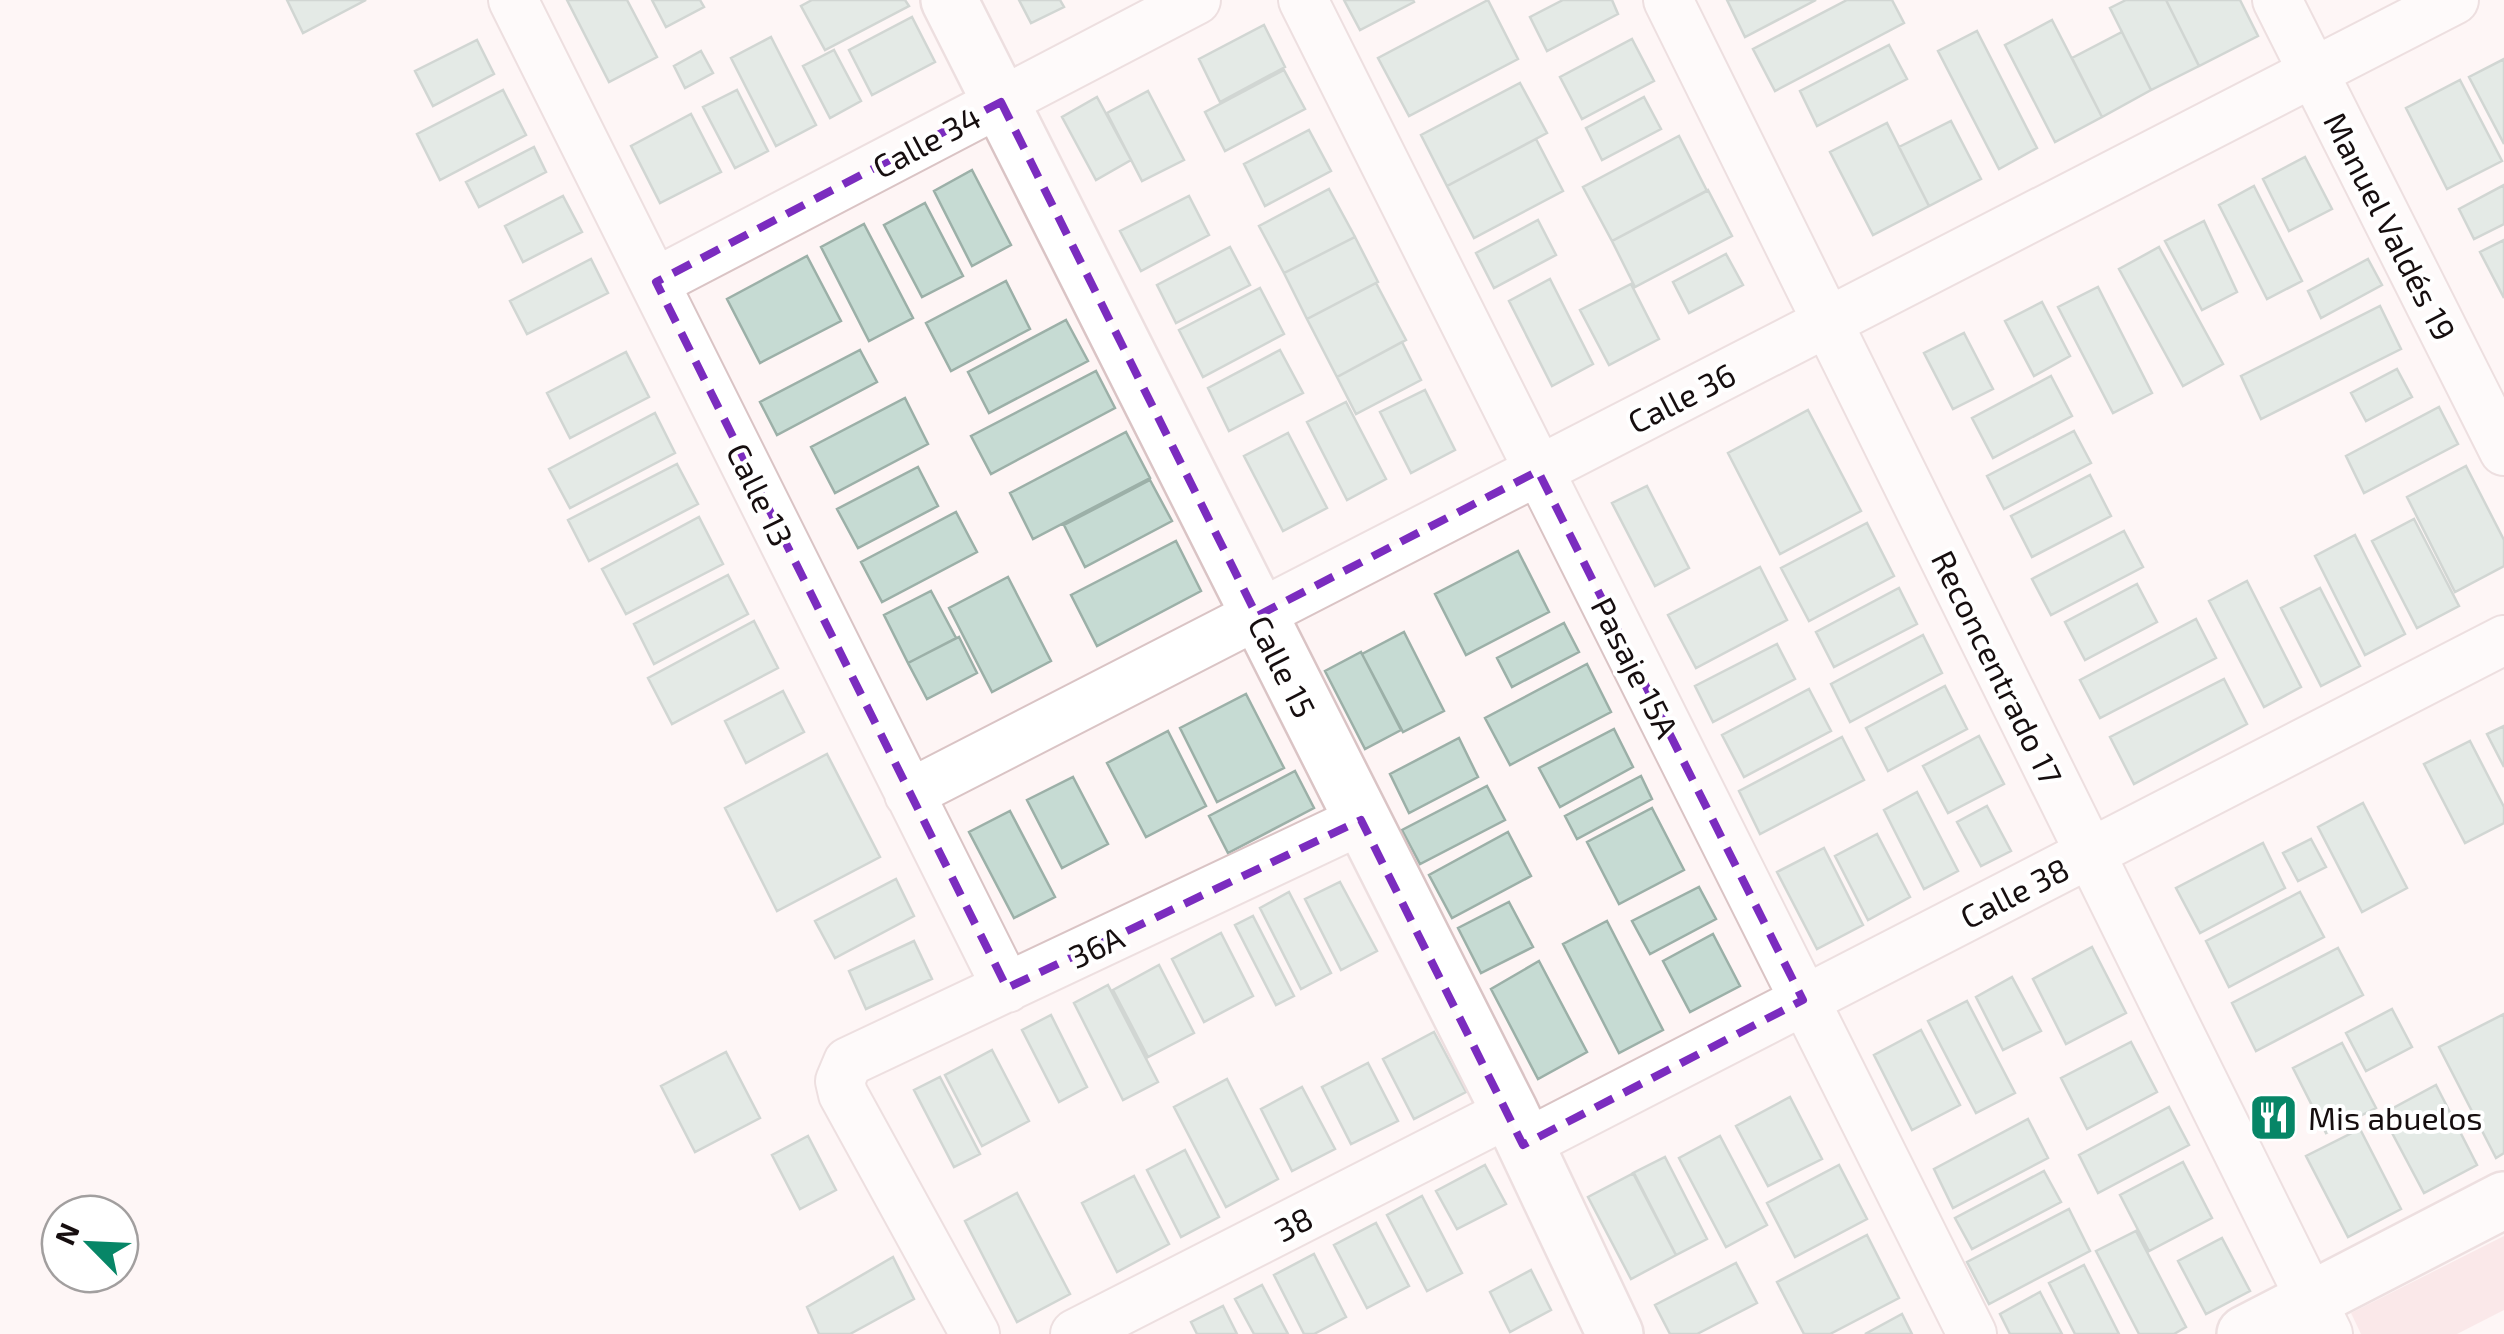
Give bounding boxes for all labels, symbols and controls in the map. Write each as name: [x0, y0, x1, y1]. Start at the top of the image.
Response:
street label: Calle 34: [866, 97, 986, 185]
street label: Manuel Valdés 19: [2317, 106, 2465, 346]
street label: Calle 36: [1621, 354, 1741, 440]
street label: Calle 13: [720, 436, 802, 552]
street label: Reconcentrado 17: [1925, 544, 2071, 790]
street label: Pasaje 15A: [1584, 591, 1688, 744]
street label: Calle 15: [1241, 609, 1325, 723]
street label: Calle 38: [1954, 849, 2074, 935]
street label: 36A: [1063, 917, 1129, 975]
restaurant icon: Mis abuelos: [2247, 1091, 2299, 1143]
place label: Mis abuelos: [2308, 1098, 2483, 1136]
north arrow: [40, 1194, 140, 1294]
street label: 38: [1268, 1198, 1318, 1248]
text: N: [47, 1217, 86, 1250]

